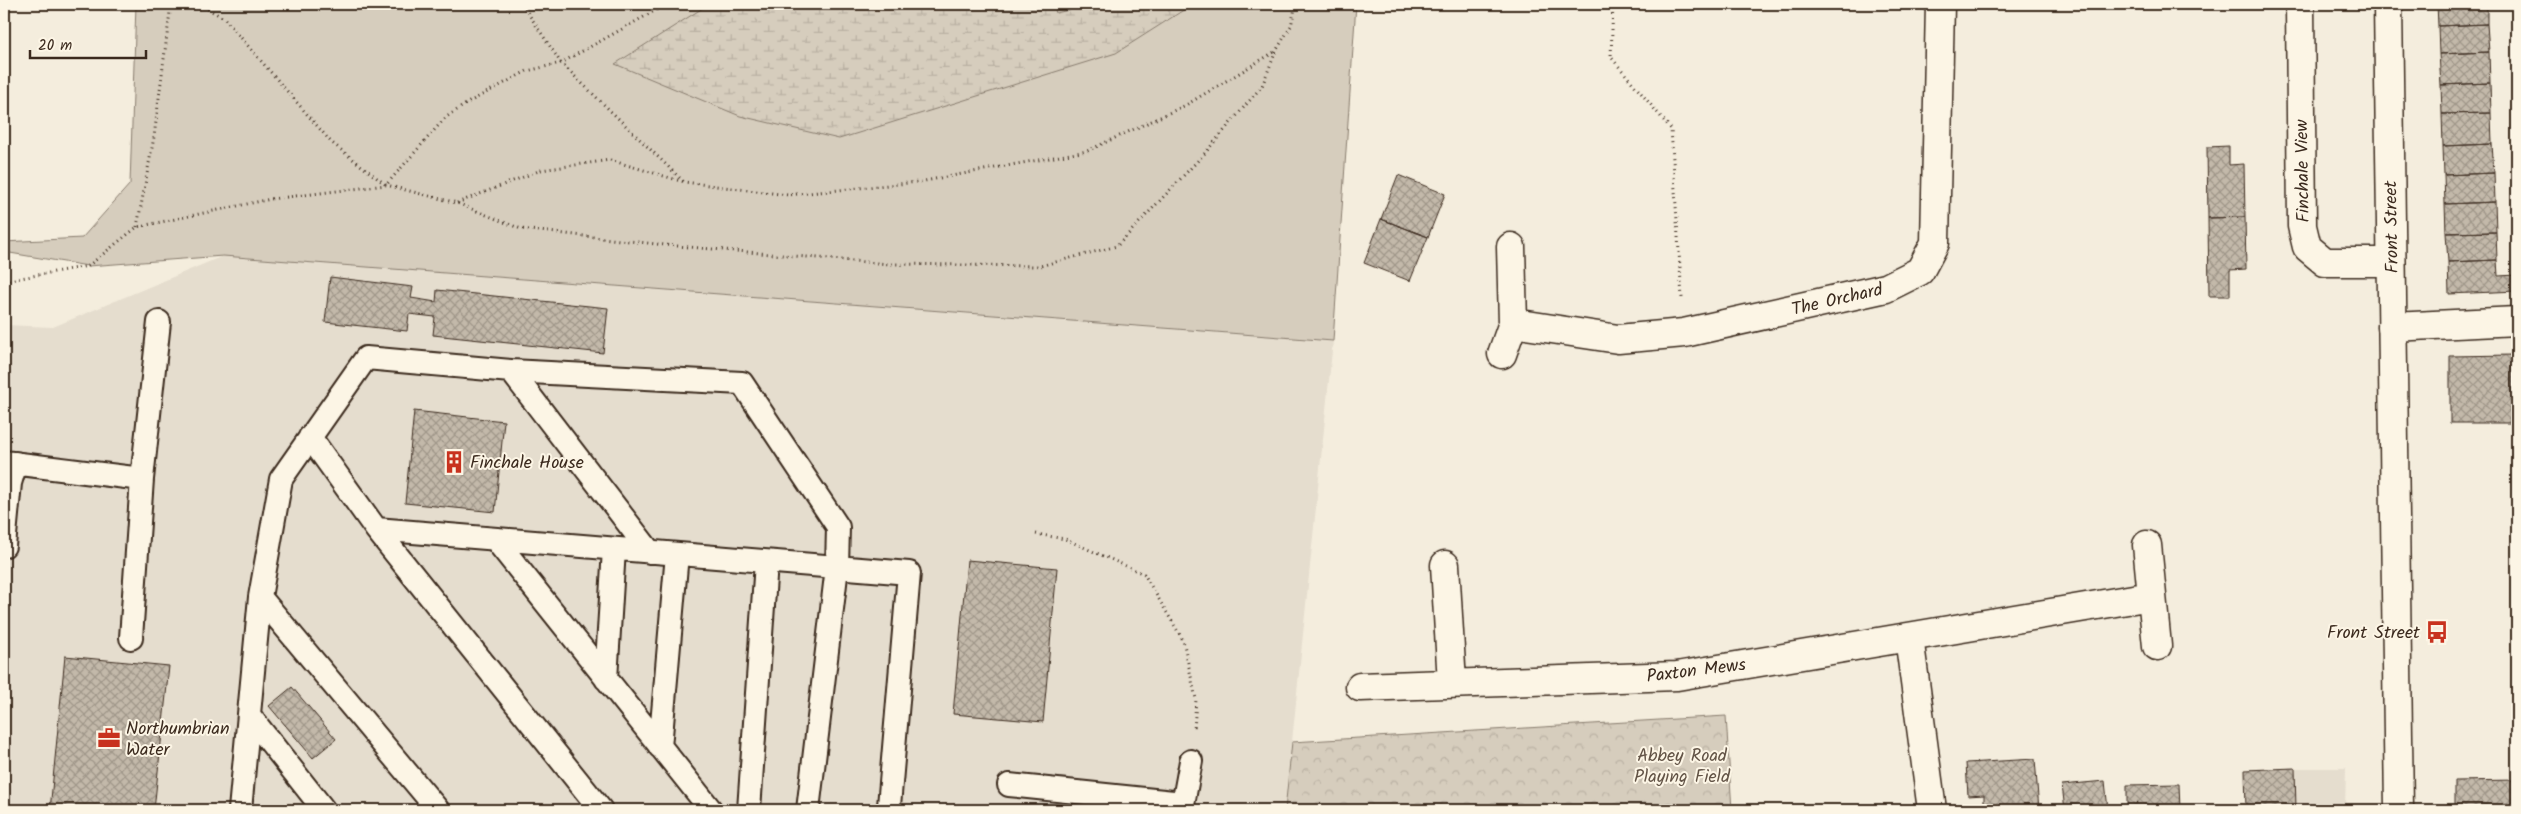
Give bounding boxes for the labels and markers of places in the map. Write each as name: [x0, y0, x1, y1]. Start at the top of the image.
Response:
building icon: Finchale House: [441, 449, 467, 475]
place label: Finchale House: [470, 449, 584, 478]
place label: Front Street: [2327, 619, 2421, 648]
bus stop icon: Front Street: [2424, 619, 2450, 645]
place label: Northumbrian Water: [126, 715, 230, 765]
office icon: Northumbrian Water: [96, 725, 122, 751]

